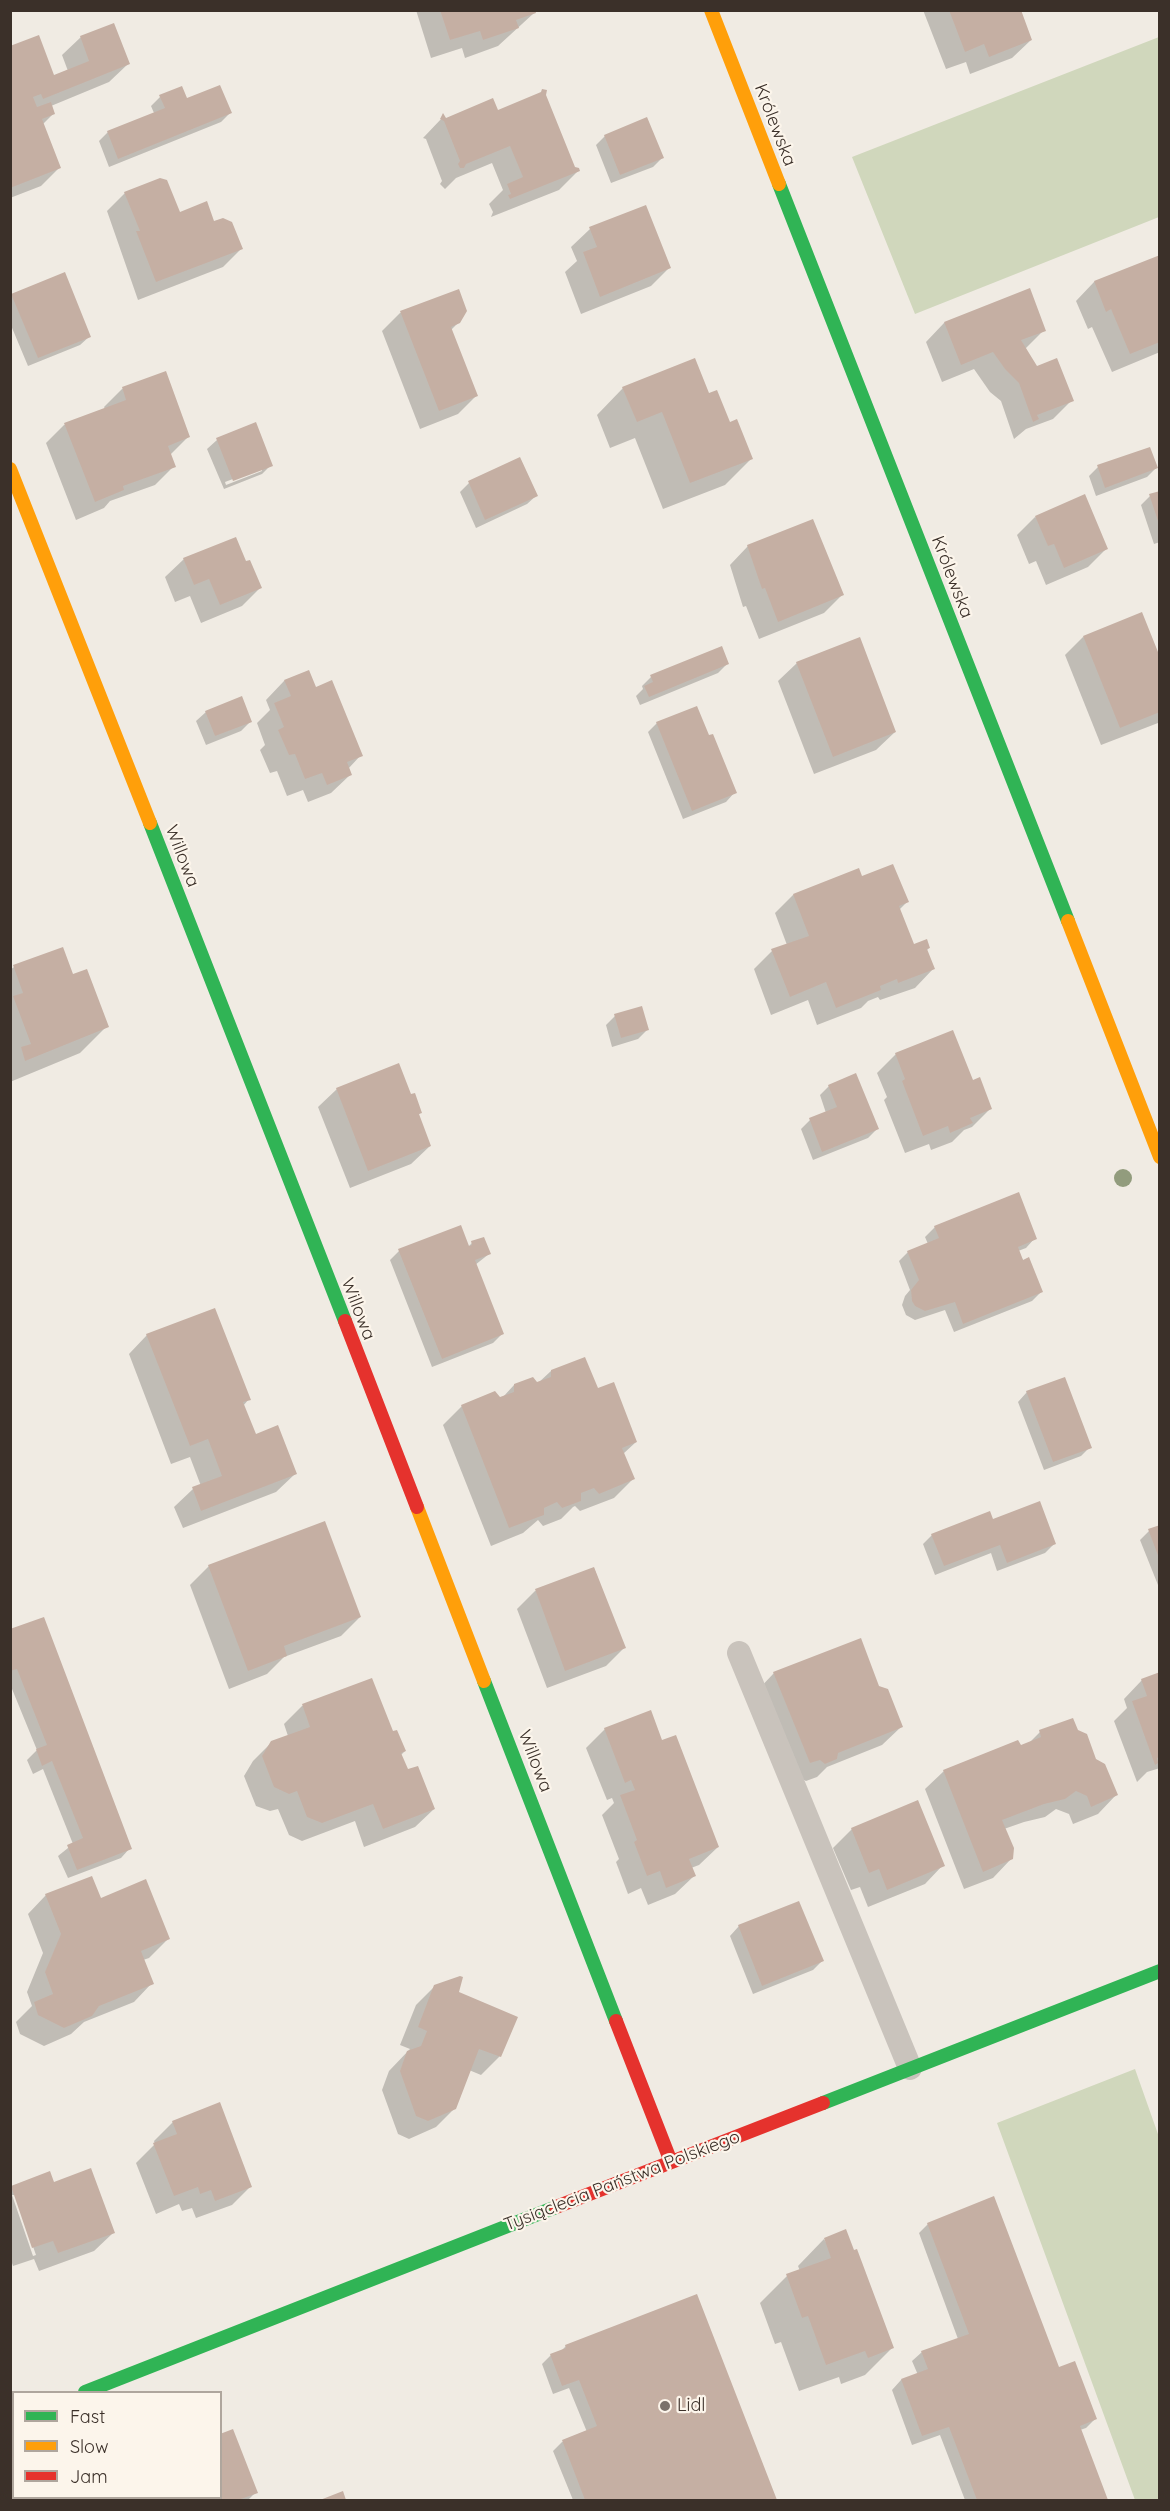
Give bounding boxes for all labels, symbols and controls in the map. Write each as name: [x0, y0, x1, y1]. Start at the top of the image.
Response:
street label: Królewska: [749, 81, 801, 169]
street label: Królewska: [926, 533, 978, 621]
street label: Willowa: [160, 822, 204, 890]
street label: Willowa: [336, 1275, 380, 1343]
street label: Willowa: [513, 1727, 557, 1795]
street label: Tysiąclecia Państwa Polskiego: [501, 2126, 743, 2236]
legend: [12, 2391, 222, 2499]
place label: Lidl: [677, 2395, 705, 2417]
marker: Lidl: [658, 2399, 672, 2413]
text: Fast: [70, 2405, 105, 2428]
text: Slow: [70, 2435, 108, 2458]
text: Jam: [70, 2465, 108, 2488]

